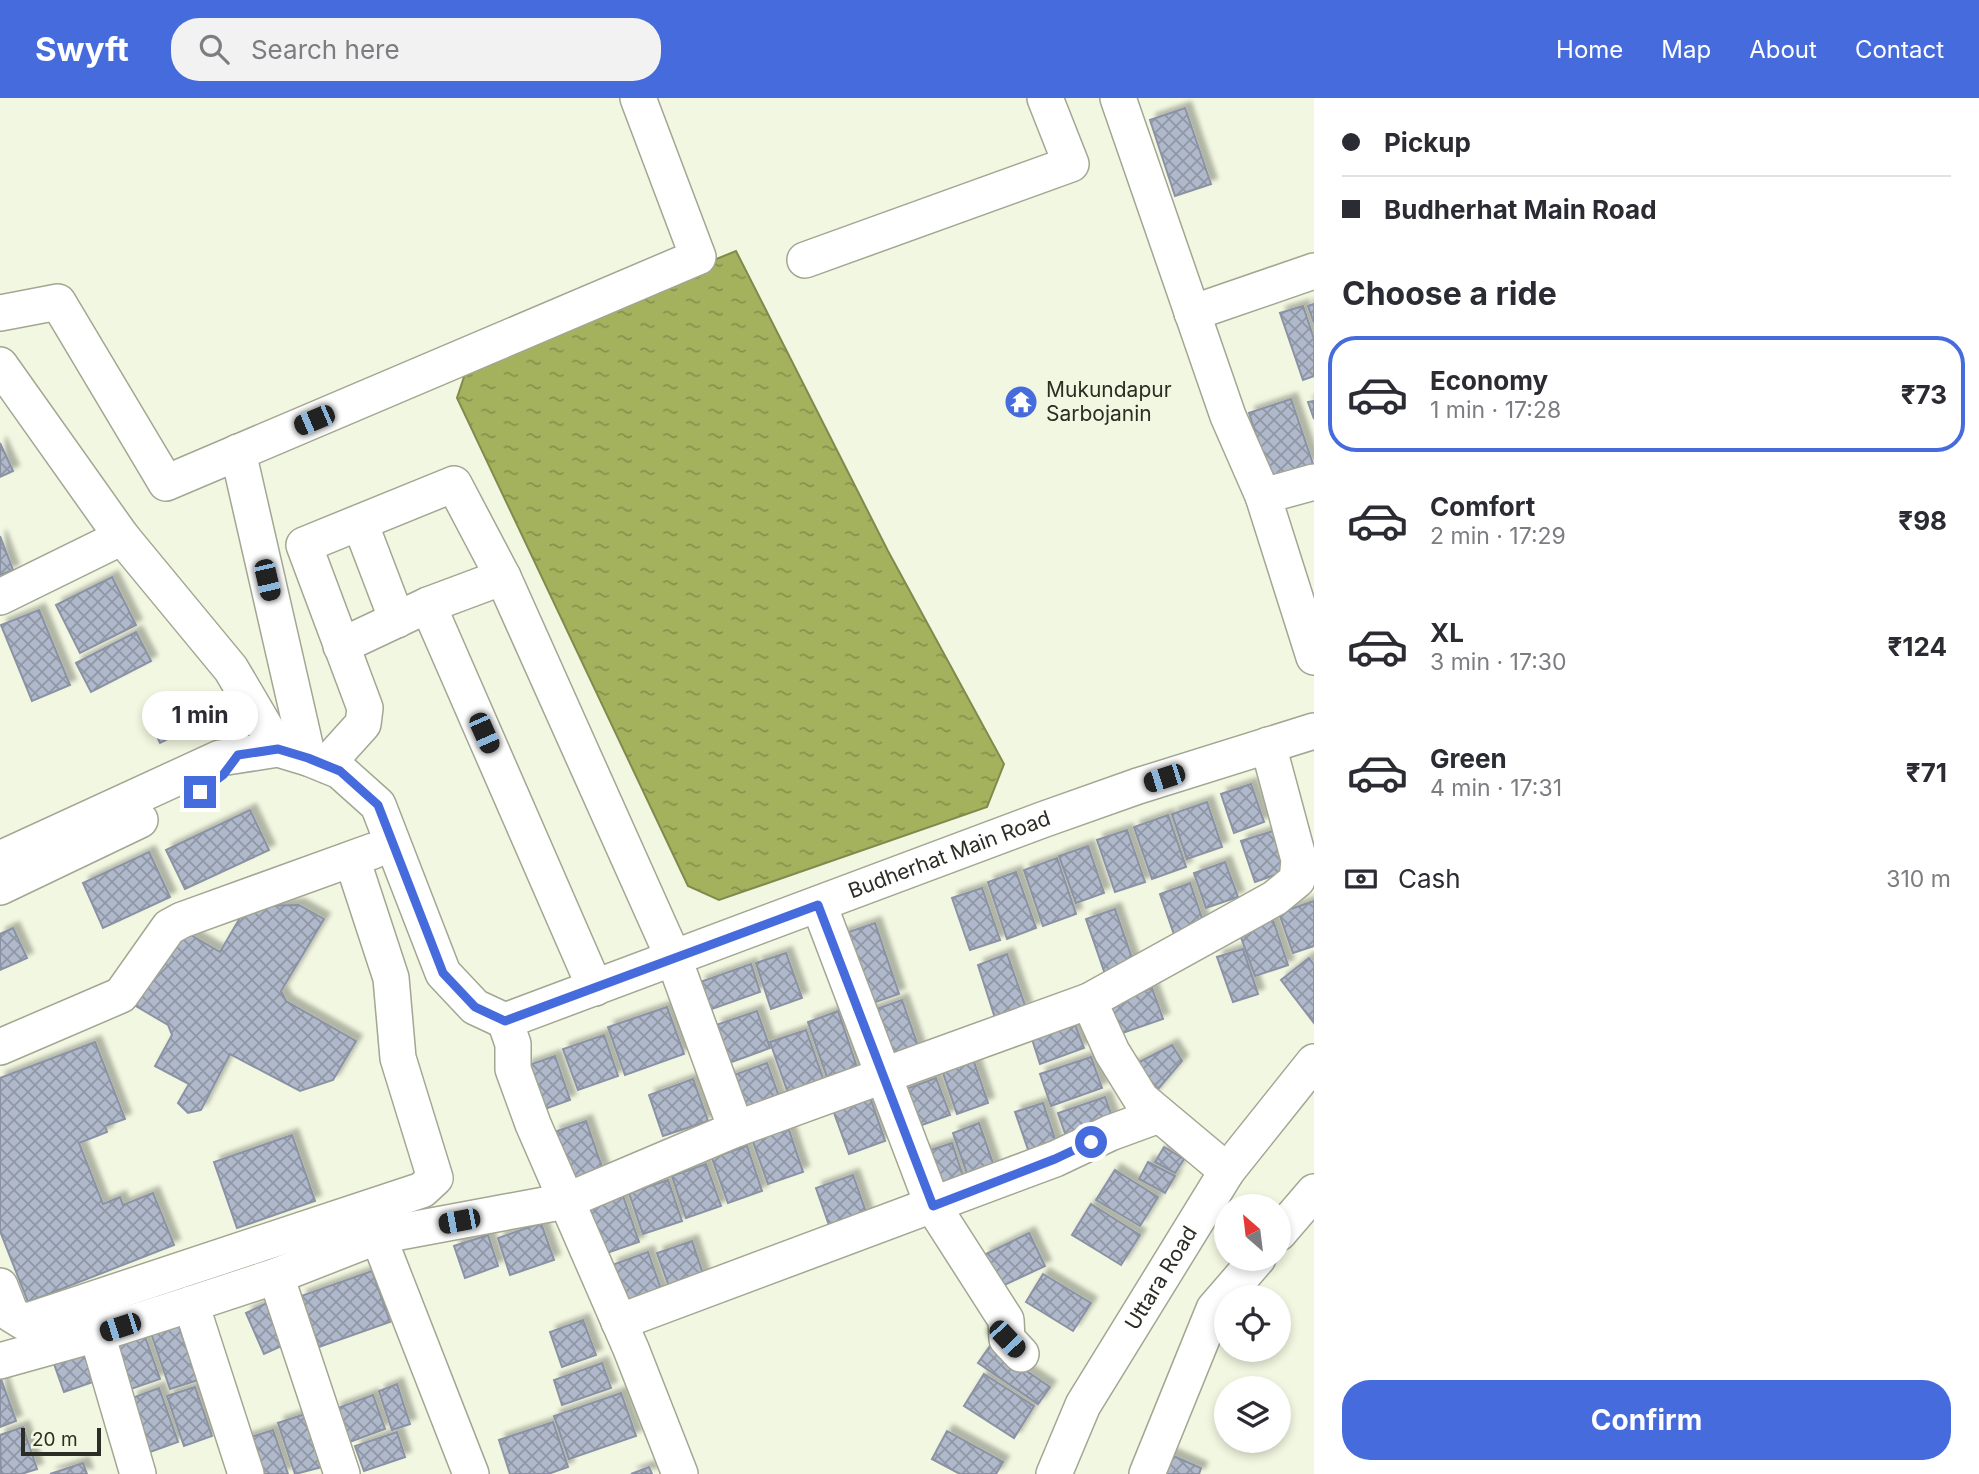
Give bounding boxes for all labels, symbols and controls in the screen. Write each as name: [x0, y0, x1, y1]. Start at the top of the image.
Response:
search box: [171, 18, 661, 81]
text: Swyft: [35, 29, 129, 69]
icon: search: [195, 30, 233, 68]
text: Search here: [251, 34, 400, 65]
text: Home: [1556, 35, 1623, 64]
text: Map: [1661, 35, 1711, 64]
text: About: [1749, 35, 1817, 64]
text: Contact: [1855, 35, 1944, 64]
text: Pickup: [1384, 127, 1471, 158]
text: Budherhat Main Road: [1384, 194, 1657, 225]
text: Choose a ride: [1342, 274, 1557, 313]
icon: car: [1346, 363, 1409, 426]
text: Economy: [1430, 365, 1548, 396]
place label: Mukundapur Sarbojanin: [1046, 377, 1172, 426]
text: ₹73: [1901, 379, 1947, 410]
temple icon: Mukundapur Sarbojanin: [1002, 383, 1040, 421]
text: 1 min · 17:28: [1430, 396, 1561, 424]
car: [291, 402, 338, 438]
icon: car: [1346, 489, 1409, 552]
text: Comfort: [1430, 491, 1535, 522]
text: ₹98: [1898, 505, 1947, 536]
text: 2 min · 17:29: [1430, 522, 1566, 550]
car: [253, 557, 282, 603]
icon: car: [1346, 615, 1409, 678]
text: XL: [1430, 617, 1464, 648]
text: ₹124: [1887, 631, 1947, 662]
text: 3 min · 17:30: [1430, 648, 1566, 676]
callout: 1 min: [142, 690, 258, 740]
text: 1 min: [172, 701, 228, 729]
car: [466, 710, 503, 756]
icon: car: [1346, 741, 1409, 804]
text: Green: [1430, 743, 1507, 774]
text: ₹71: [1906, 757, 1947, 788]
car: [1141, 762, 1188, 794]
text: 4 min · 17:31: [1430, 774, 1562, 802]
route end: [184, 776, 216, 808]
street label: Budherhat Main Road: [845, 805, 1054, 903]
icon: cash: [1342, 860, 1380, 898]
text: Cash: [1398, 863, 1461, 894]
text: 310 m: [1886, 865, 1951, 893]
route start: [1075, 1126, 1107, 1158]
north arrow: [1214, 1194, 1292, 1270]
map controls: [1214, 1194, 1291, 1453]
car: [437, 1207, 482, 1235]
street label: Uttara Road: [1119, 1221, 1202, 1334]
button: locate: [1214, 1285, 1291, 1362]
car: [97, 1311, 144, 1343]
car: [985, 1316, 1030, 1362]
button: layers: [1214, 1376, 1291, 1453]
button: Confirm: [1342, 1380, 1951, 1460]
scale bar: [21, 1425, 102, 1457]
text: 20 m: [32, 1428, 78, 1451]

